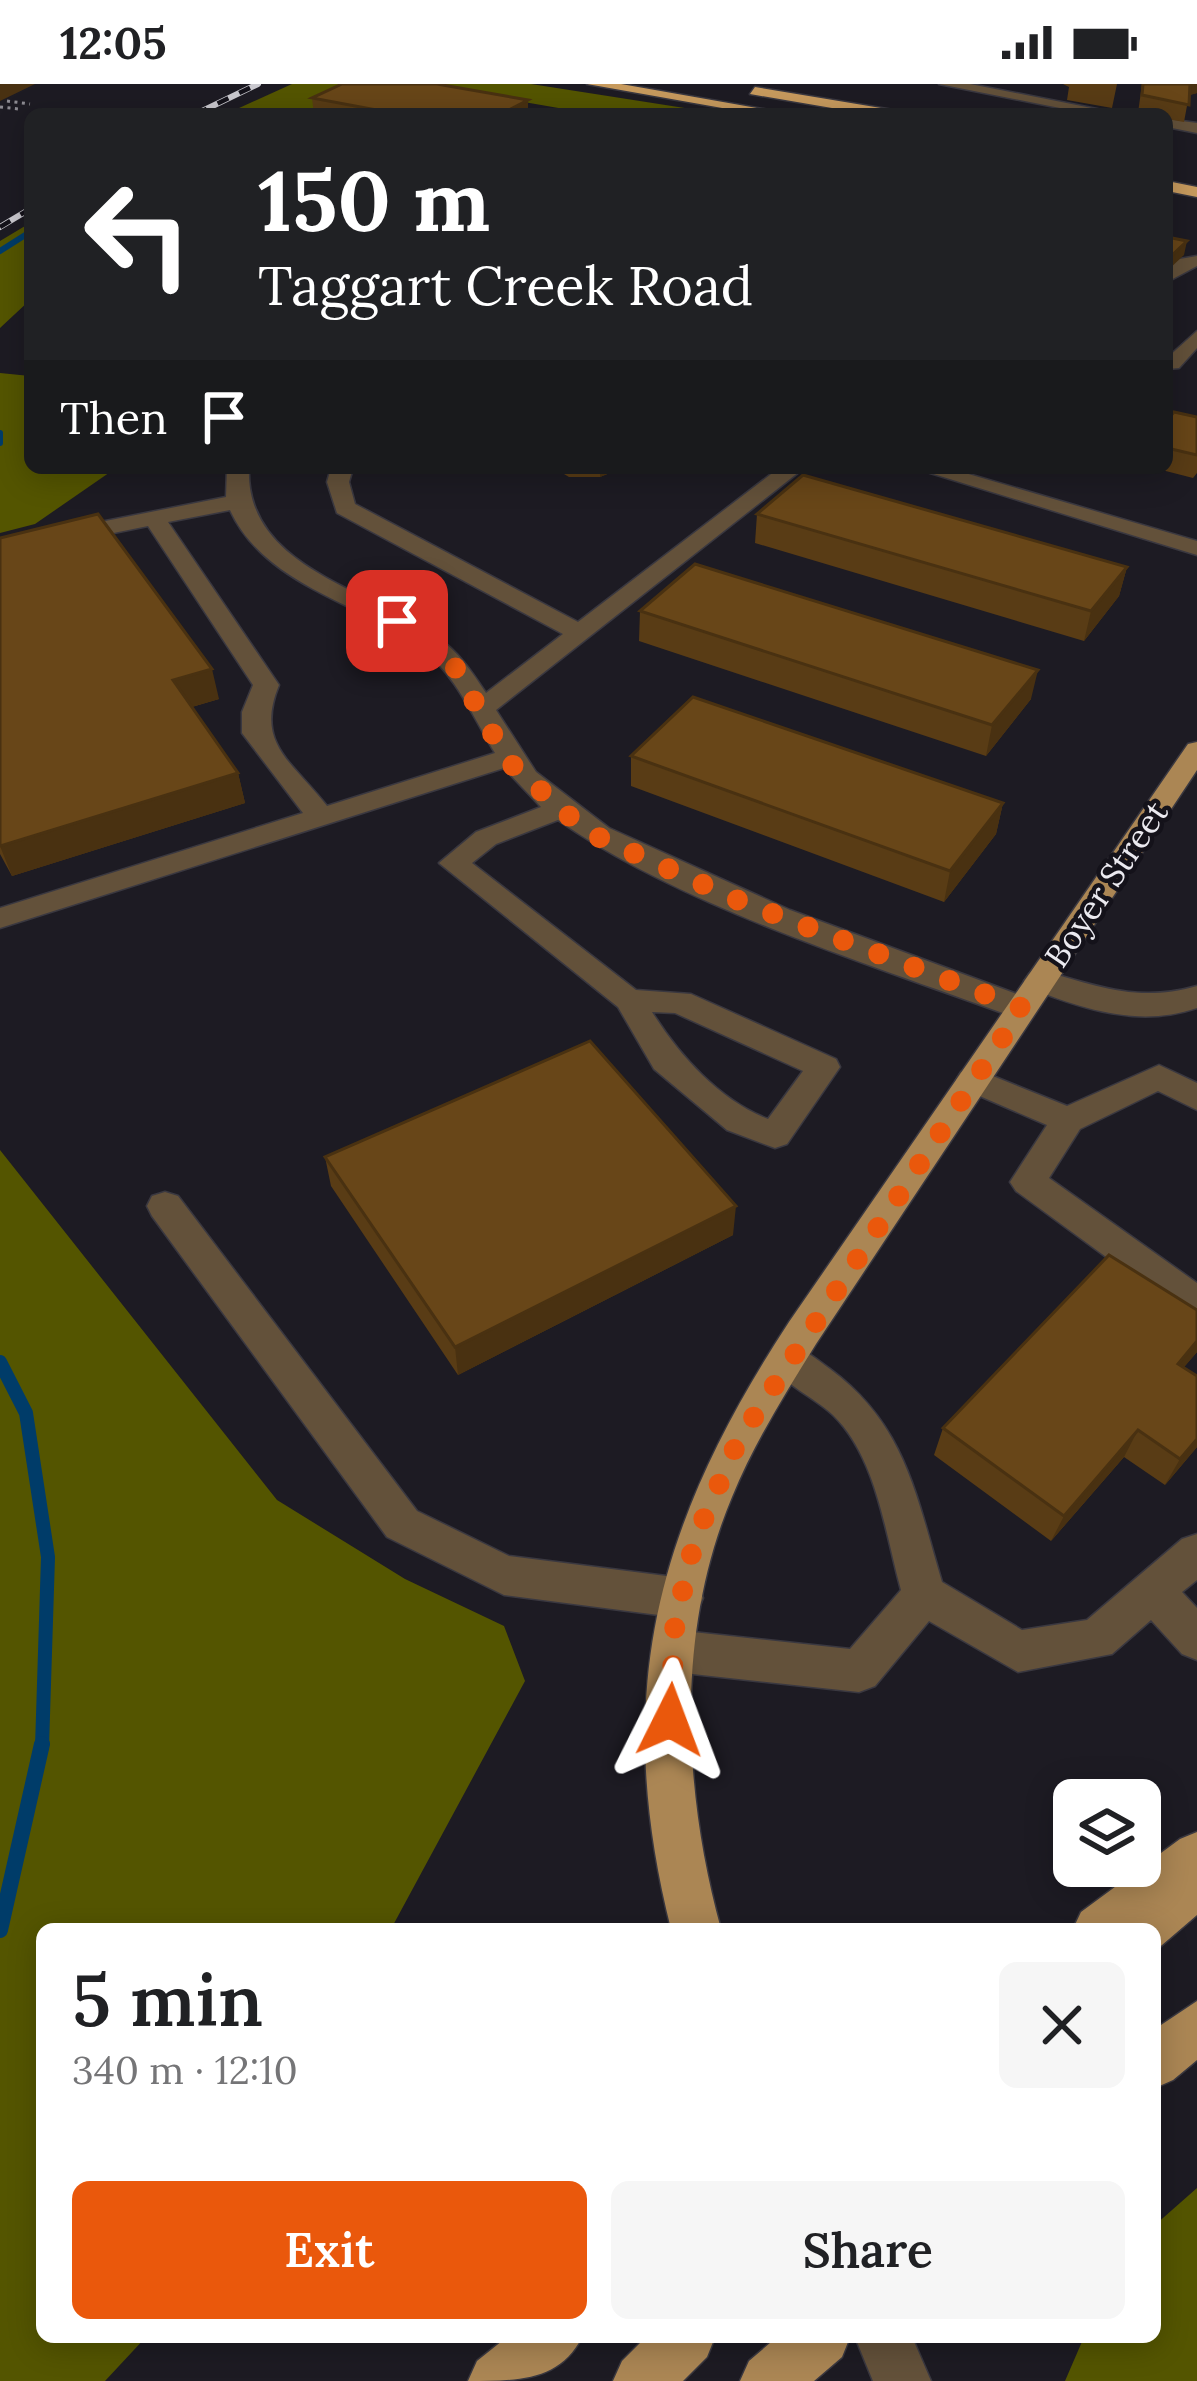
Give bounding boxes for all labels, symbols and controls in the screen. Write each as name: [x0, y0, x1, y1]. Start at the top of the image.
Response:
text: 12:05: [60, 14, 166, 71]
text: 150 m: [258, 146, 490, 254]
icon: left: [60, 156, 216, 312]
text: Taggart Creek Road: [258, 251, 753, 320]
icon: arrive: [191, 384, 257, 450]
text: Then: [60, 389, 167, 446]
pin: [346, 570, 448, 672]
icon: arrive: [364, 588, 430, 654]
street label: Boyer Street: [1035, 793, 1177, 975]
position arrow: [607, 1657, 733, 1783]
map controls: [1053, 1779, 1161, 1887]
button: layers: [1053, 1779, 1161, 1887]
text: 5 min: [72, 1954, 263, 2046]
button: close: [999, 1962, 1125, 2088]
text: 340 m · 12:10: [72, 2045, 298, 2095]
button: Exit: [72, 2181, 587, 2319]
button: Share: [611, 2181, 1125, 2319]

